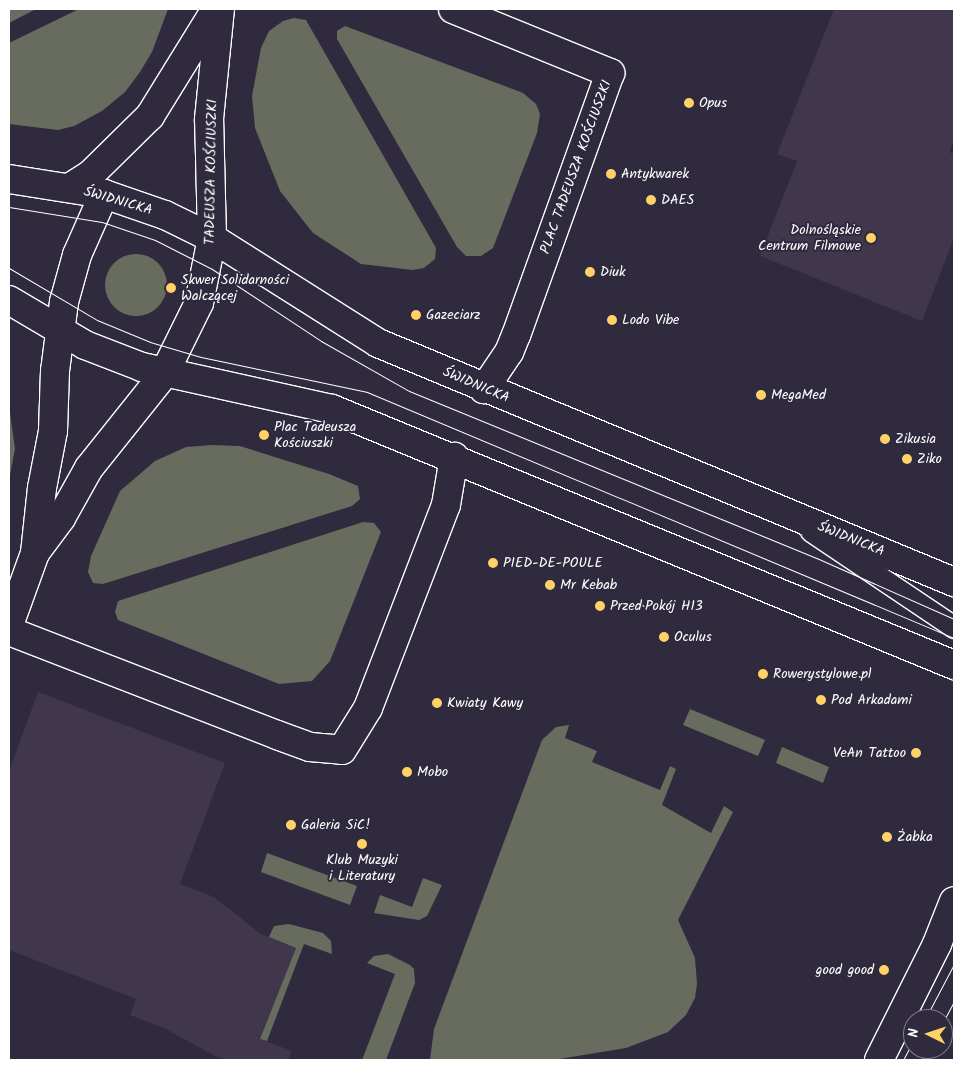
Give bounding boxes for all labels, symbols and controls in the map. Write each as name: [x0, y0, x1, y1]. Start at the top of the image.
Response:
street label: PLAC TADEUSZA KOŚCIUSZKI: [537, 78, 615, 256]
place label: Opus: [699, 95, 727, 111]
marker: Opus: [683, 97, 695, 109]
street label: TADEUSZA KOŚCIUSZKI: [201, 99, 221, 245]
place label: Antykwarek: [621, 166, 689, 182]
marker: Antykwarek: [605, 168, 617, 180]
street label: ŚWIDNICKA: [82, 183, 154, 219]
place label: DAES: [661, 192, 694, 208]
marker: DAES: [645, 194, 657, 206]
place label: Dolnośląskie Centrum Filmowe: [758, 222, 861, 254]
marker: Dolnośląskie Centrum Filmowe: [865, 232, 877, 244]
place label: Diuk: [600, 264, 626, 280]
marker: Diuk: [584, 266, 596, 278]
place label: Skwer Solidarności Walczącej: [181, 272, 289, 304]
marker: Skwer Solidarności Walczącej: [165, 282, 177, 294]
place label: Gazeciarz: [426, 307, 481, 323]
marker: Gazeciarz: [410, 309, 422, 321]
place label: Lodo Vibe: [622, 312, 679, 328]
marker: Lodo Vibe: [606, 314, 618, 326]
street label: ŚWIDNICKA: [440, 363, 512, 407]
place label: MegaMed: [771, 387, 826, 403]
marker: MegaMed: [755, 389, 767, 401]
place label: Plac Tadeusza Kościuszki: [274, 419, 356, 452]
marker: Plac Tadeusza Kościuszki: [258, 429, 270, 441]
place label: Zikusia: [895, 431, 936, 447]
marker: Zikusia: [879, 433, 891, 445]
place label: Ziko: [917, 451, 942, 467]
marker: Ziko: [901, 453, 913, 465]
street label: ŚWIDNICKA: [815, 518, 887, 560]
place label: PIED-DE-POULE: [503, 555, 603, 571]
marker: PIED-DE-POULE: [487, 557, 499, 569]
place label: Mr Kebab: [560, 577, 617, 593]
marker: Mr Kebab: [544, 579, 556, 591]
place label: Przed·Pokój H13: [610, 598, 703, 614]
marker: Przed·Pokój H13: [594, 600, 606, 612]
place label: Oculus: [674, 629, 712, 645]
marker: Oculus: [658, 631, 670, 643]
place label: Rowerystylowe.pl: [773, 666, 871, 682]
marker: Rowerystylowe.pl: [757, 668, 769, 680]
place label: Pod Arkadami: [831, 692, 912, 708]
marker: Pod Arkadami: [815, 694, 827, 706]
place label: Kwiaty Kawy: [447, 695, 523, 711]
marker: Kwiaty Kawy: [431, 697, 443, 709]
place label: VeAn Tattoo: [833, 745, 906, 761]
marker: VeAn Tattoo: [910, 747, 922, 759]
place label: Mobo: [417, 764, 448, 780]
marker: Mobo: [401, 766, 413, 778]
place label: Galeria SiC!: [301, 817, 370, 833]
marker: Galeria SiC!: [285, 819, 297, 831]
place label: Żabka: [897, 829, 933, 845]
marker: Żabka: [881, 831, 893, 843]
marker: Klub Muzyki i Literatury: [356, 838, 368, 850]
place label: Klub Muzyki i Literatury: [326, 852, 398, 884]
place label: good good: [816, 962, 874, 978]
marker: good good: [878, 964, 890, 976]
north arrow: [903, 1009, 953, 1059]
text: N: [903, 1028, 925, 1038]

